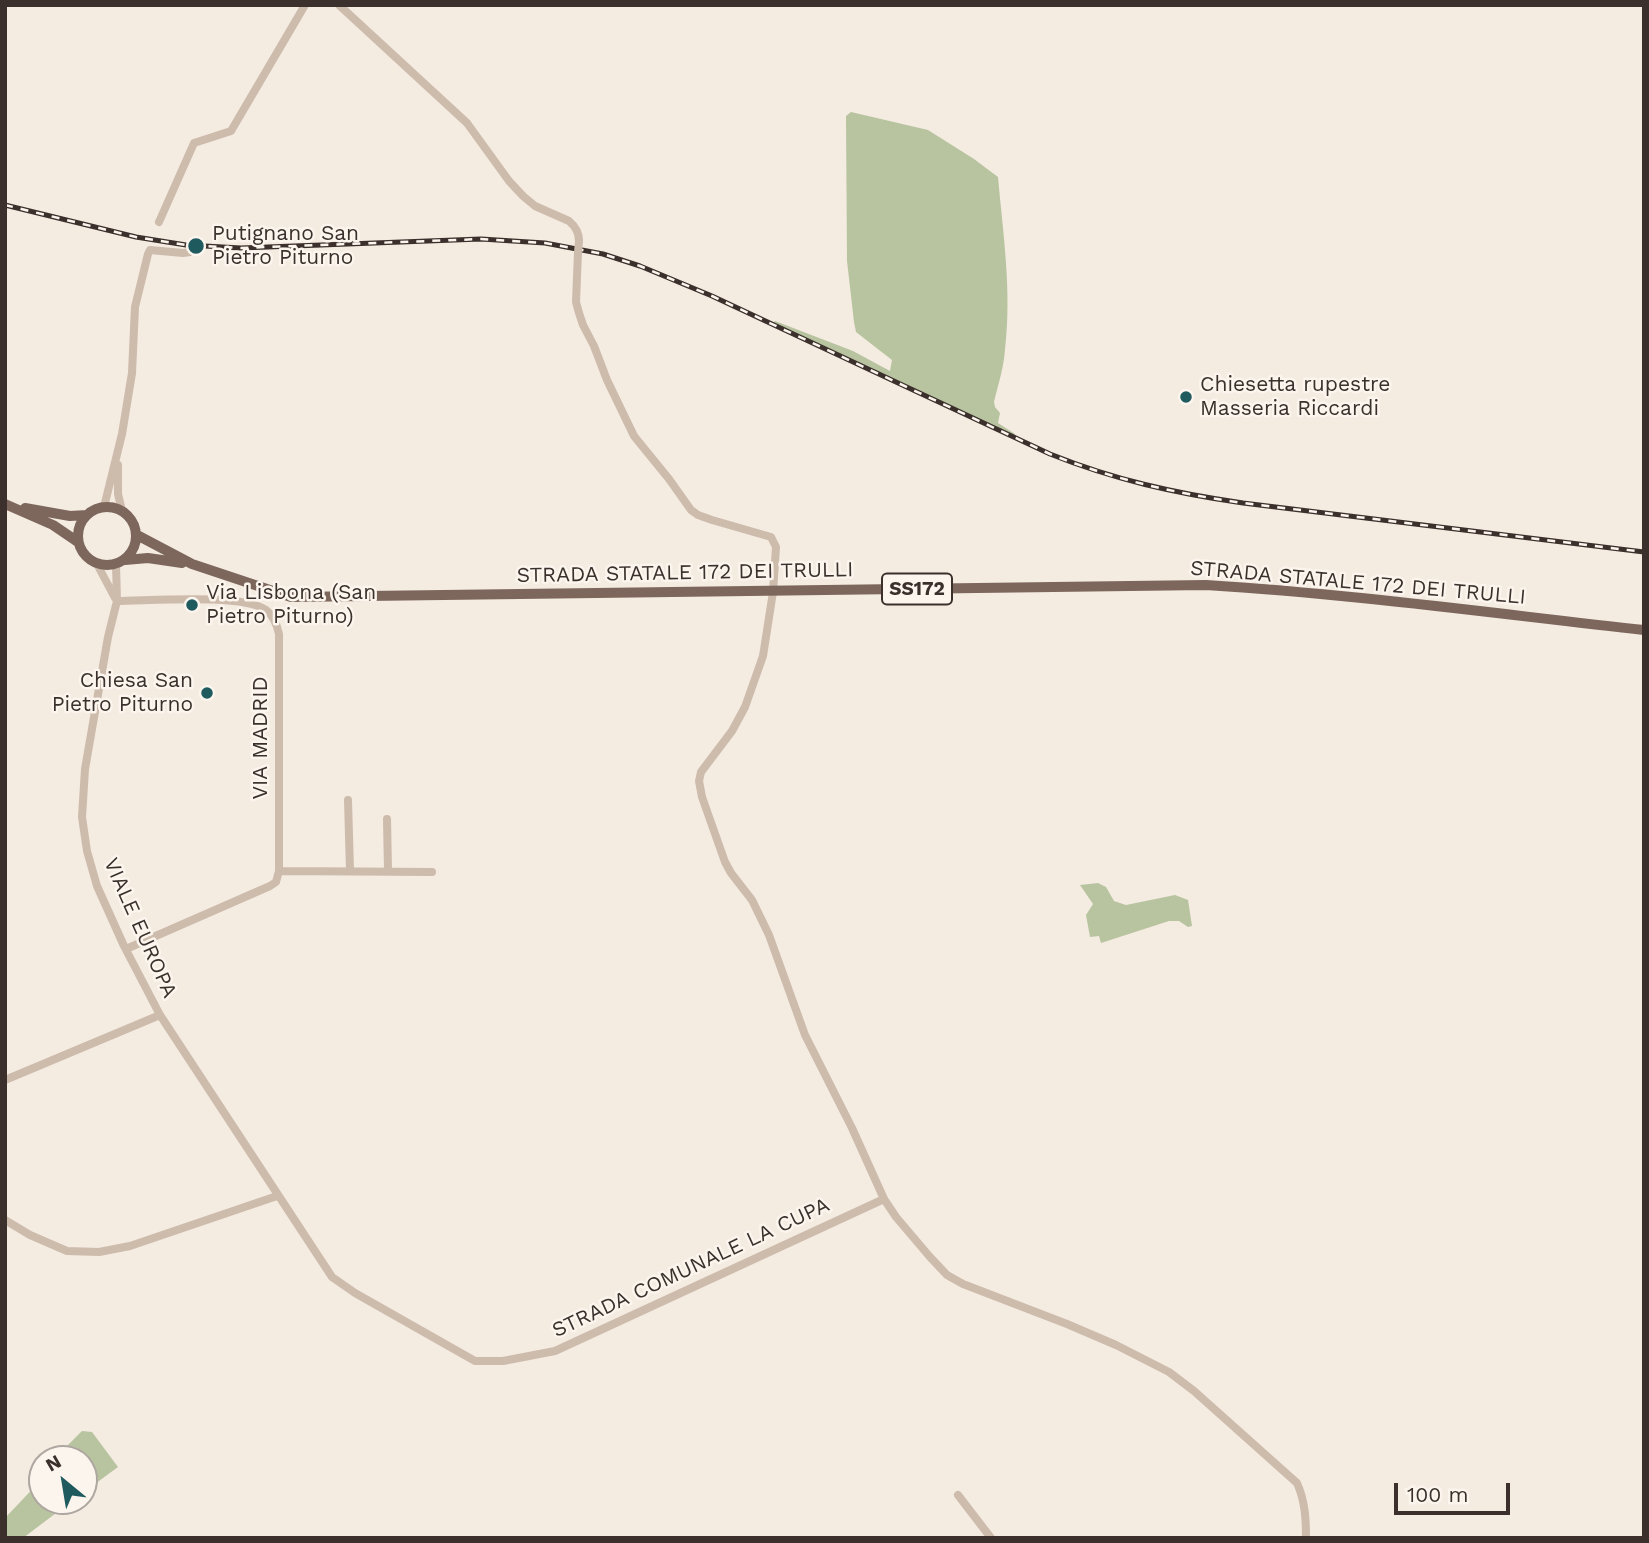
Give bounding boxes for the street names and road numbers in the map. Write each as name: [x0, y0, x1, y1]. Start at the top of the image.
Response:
street label: STRADA STATALE 172 DEI TRULLI: [1189, 556, 1527, 610]
street label: STRADA STATALE 172 DEI TRULLI: [517, 557, 853, 589]
road number: SS172: [882, 574, 952, 604]
street label: VIA MADRID: [248, 676, 274, 800]
street label: VIALE EUROPA: [98, 854, 182, 1002]
street label: STRADA COMUNALE LA CUPA: [548, 1193, 834, 1343]

